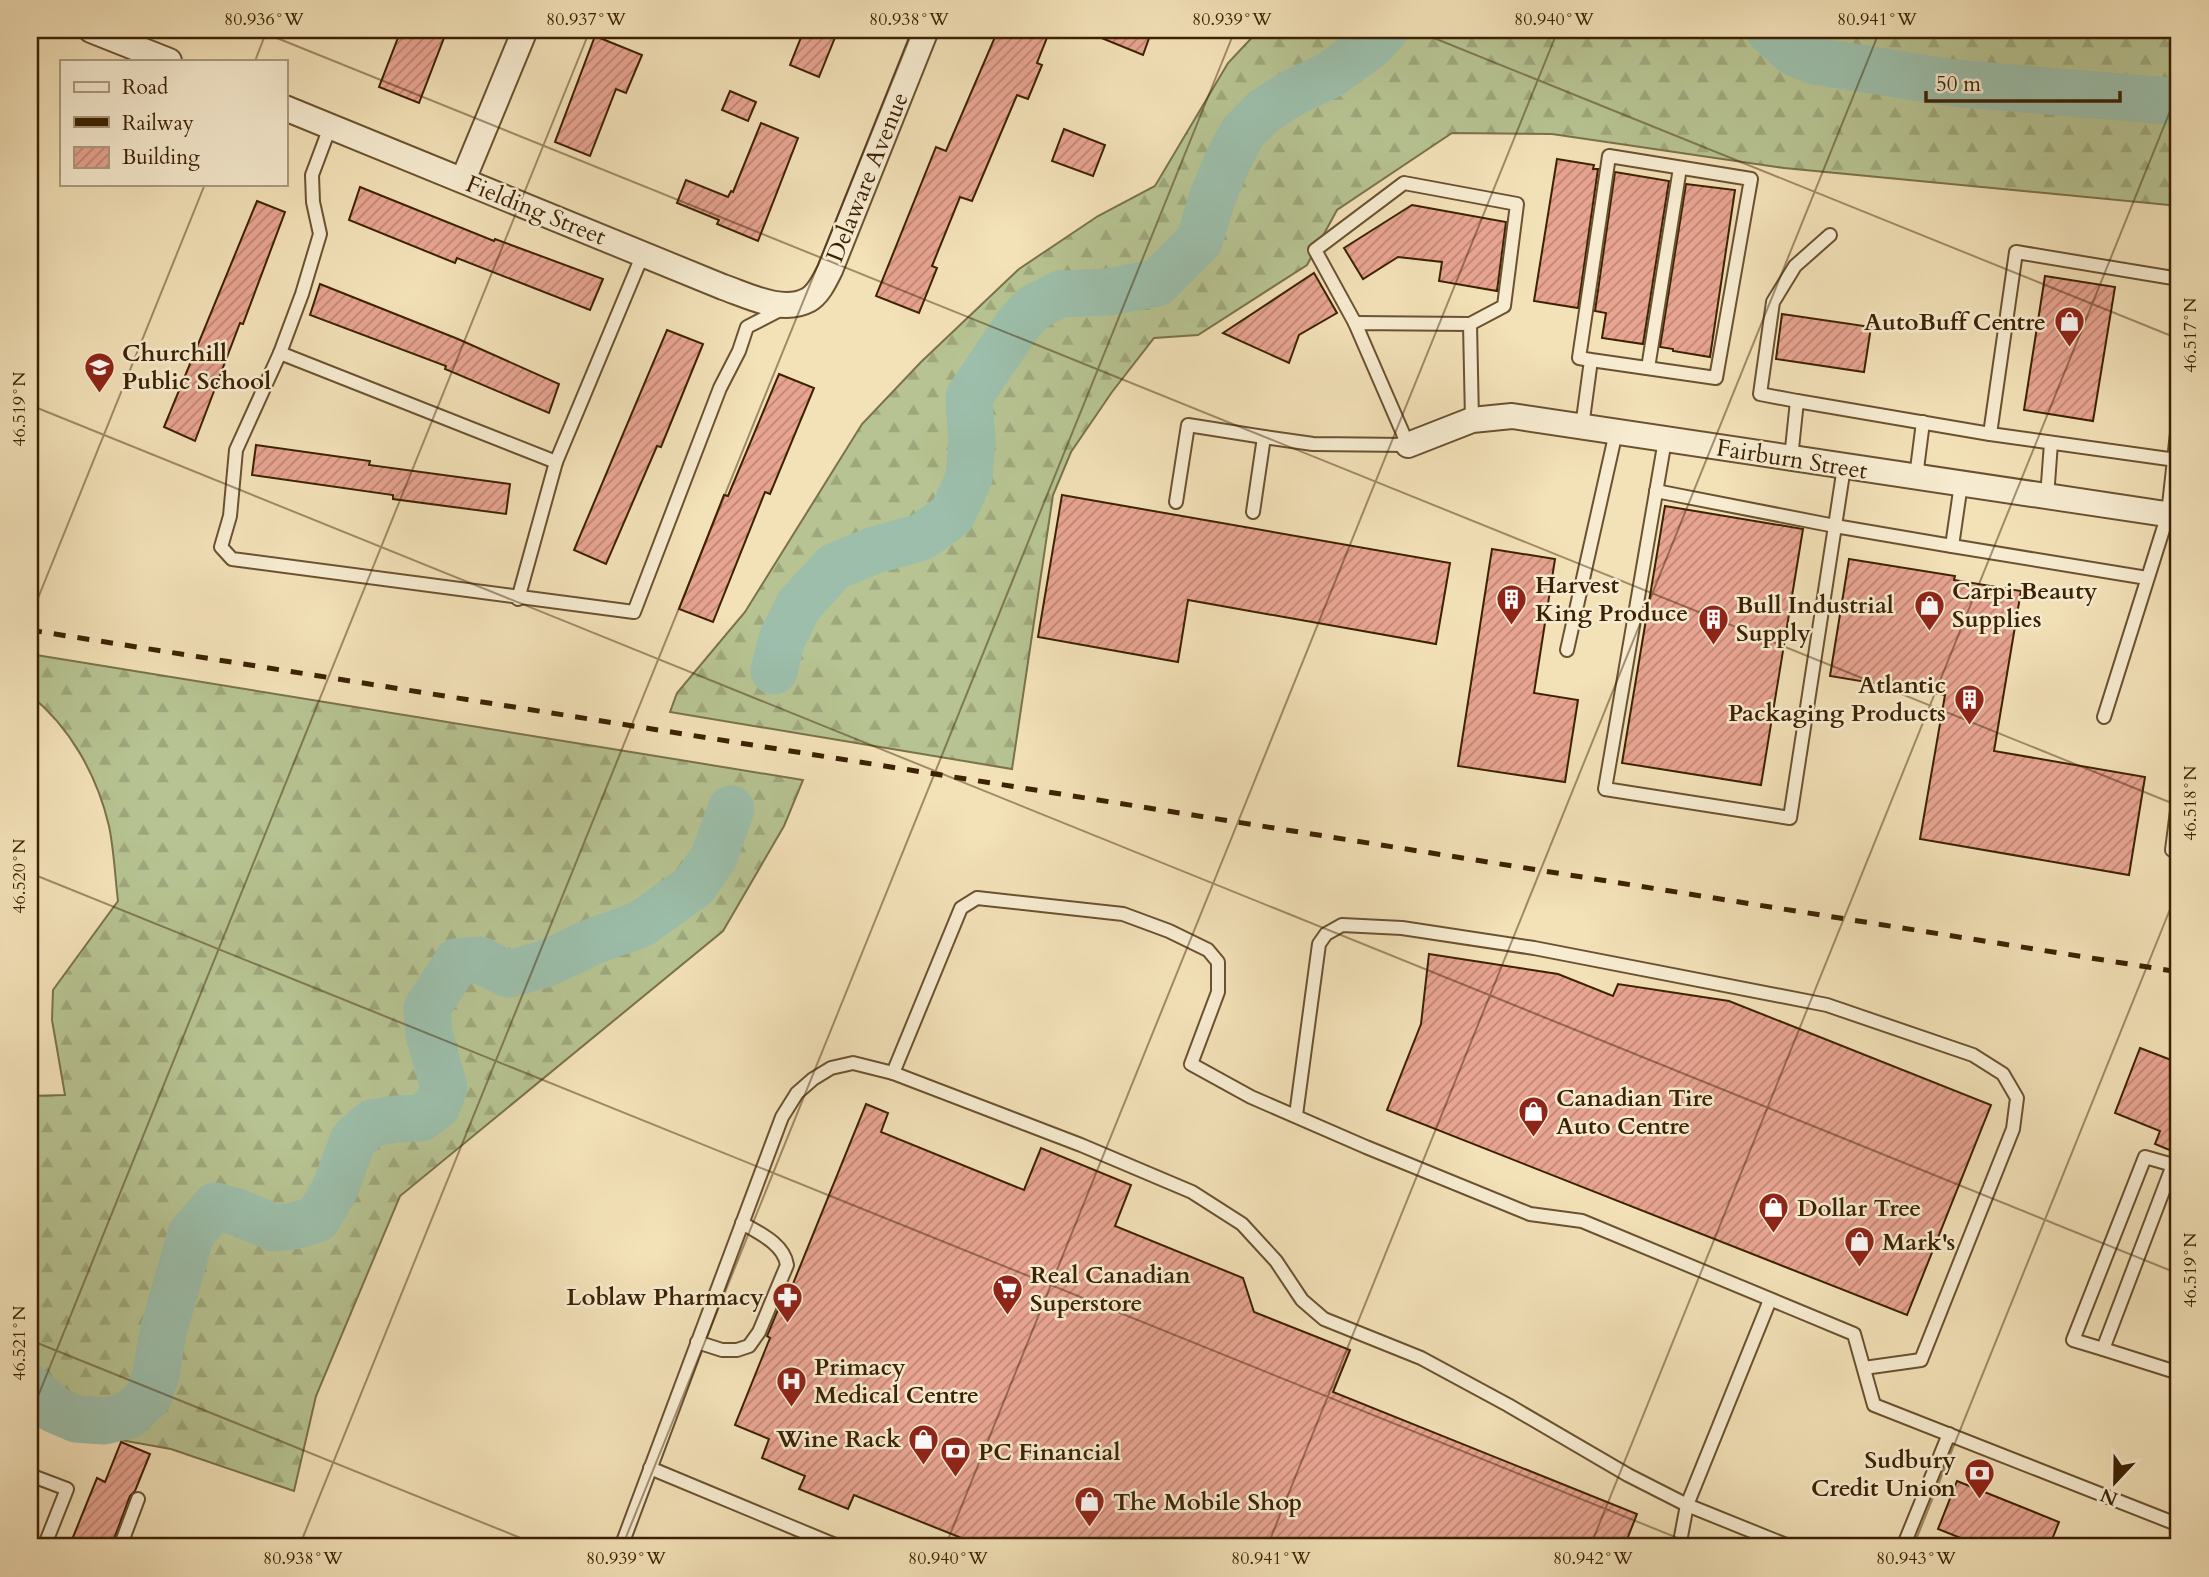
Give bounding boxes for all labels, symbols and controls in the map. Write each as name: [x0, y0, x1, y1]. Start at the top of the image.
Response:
text: 80.936°W: [224, 7, 304, 32]
text: 80.937°W: [546, 7, 626, 32]
text: 80.938°W: [869, 7, 949, 32]
text: 80.939°W: [1192, 7, 1272, 32]
text: 80.940°W: [1514, 7, 1594, 32]
text: 80.941°W: [1837, 7, 1917, 32]
legend: [60, 60, 287, 186]
scale bar: [1926, 60, 2120, 104]
text: 50 m: [1936, 70, 1981, 99]
text: Road: [122, 73, 168, 102]
street label: Delaware Avenue: [818, 87, 917, 267]
text: Railway: [122, 109, 194, 138]
text: Building: [122, 143, 200, 172]
street label: Fielding Street: [461, 167, 611, 254]
text: 46.517°N: [2178, 297, 2203, 373]
shop icon: AutoBuff Centre: [2052, 305, 2086, 349]
place label: AutoBuff Centre: [1864, 306, 2046, 339]
place label: Churchill Public School: [122, 337, 271, 398]
school or university icon: Churchill Public School: [82, 350, 116, 394]
text: 46.519°N: [7, 371, 32, 447]
street label: Fairburn Street: [1714, 431, 1870, 488]
place label: Harvest King Produce: [1535, 569, 1688, 630]
place label: Carpi Beauty Supplies: [1952, 575, 2098, 636]
building icon: Harvest King Produce: [1495, 582, 1529, 626]
shop icon: Carpi Beauty Supplies: [1912, 588, 1946, 632]
place label: Bull Industrial Supply: [1736, 589, 1894, 650]
building icon: Bull Industrial Supply: [1696, 602, 1730, 646]
place label: Atlantic Packaging Products: [1728, 669, 1946, 730]
building icon: Atlantic Packaging Products: [1952, 682, 1986, 726]
text: 46.518°N: [2178, 765, 2203, 841]
text: 46.520°N: [7, 838, 32, 914]
place label: Canadian Tire Auto Centre: [1556, 1082, 1713, 1143]
shop icon: Canadian Tire Auto Centre: [1516, 1095, 1550, 1139]
shop icon: Dollar Tree: [1757, 1191, 1791, 1235]
place label: Dollar Tree: [1797, 1192, 1921, 1225]
shop icon: Mark's: [1842, 1225, 1876, 1269]
place label: Mark's: [1882, 1226, 1955, 1259]
text: 46.519°N: [2178, 1232, 2203, 1308]
place label: Real Canadian Superstore: [1030, 1259, 1191, 1320]
supermarket icon: Real Canadian Superstore: [990, 1272, 1024, 1316]
pharmacy icon: Loblaw Pharmacy: [770, 1280, 804, 1324]
place label: Loblaw Pharmacy: [566, 1281, 764, 1314]
text: 46.521°N: [7, 1305, 32, 1381]
place label: Primacy Medical Centre: [814, 1351, 979, 1412]
hospital icon: Primacy Medical Centre: [774, 1364, 808, 1408]
shop icon: Wine Rack: [907, 1422, 941, 1466]
place label: Wine Rack: [775, 1423, 901, 1456]
bank icon: PC Financial: [938, 1435, 972, 1479]
place label: PC Financial: [978, 1436, 1121, 1469]
place label: Sudbury Credit Union: [1811, 1444, 1957, 1505]
north arrow: [2080, 1448, 2150, 1518]
bank icon: Sudbury Credit Union: [1962, 1457, 1996, 1501]
text: N: [2096, 1482, 2122, 1512]
shop icon: The Mobile Shop: [1073, 1485, 1107, 1529]
place label: The Mobile Shop: [1113, 1486, 1302, 1519]
text: 80.938°W: [263, 1546, 343, 1571]
text: 80.939°W: [586, 1546, 666, 1571]
text: 80.940°W: [908, 1546, 988, 1571]
text: 80.941°W: [1231, 1546, 1311, 1571]
text: 80.942°W: [1553, 1546, 1633, 1571]
text: 80.943°W: [1876, 1546, 1956, 1571]

